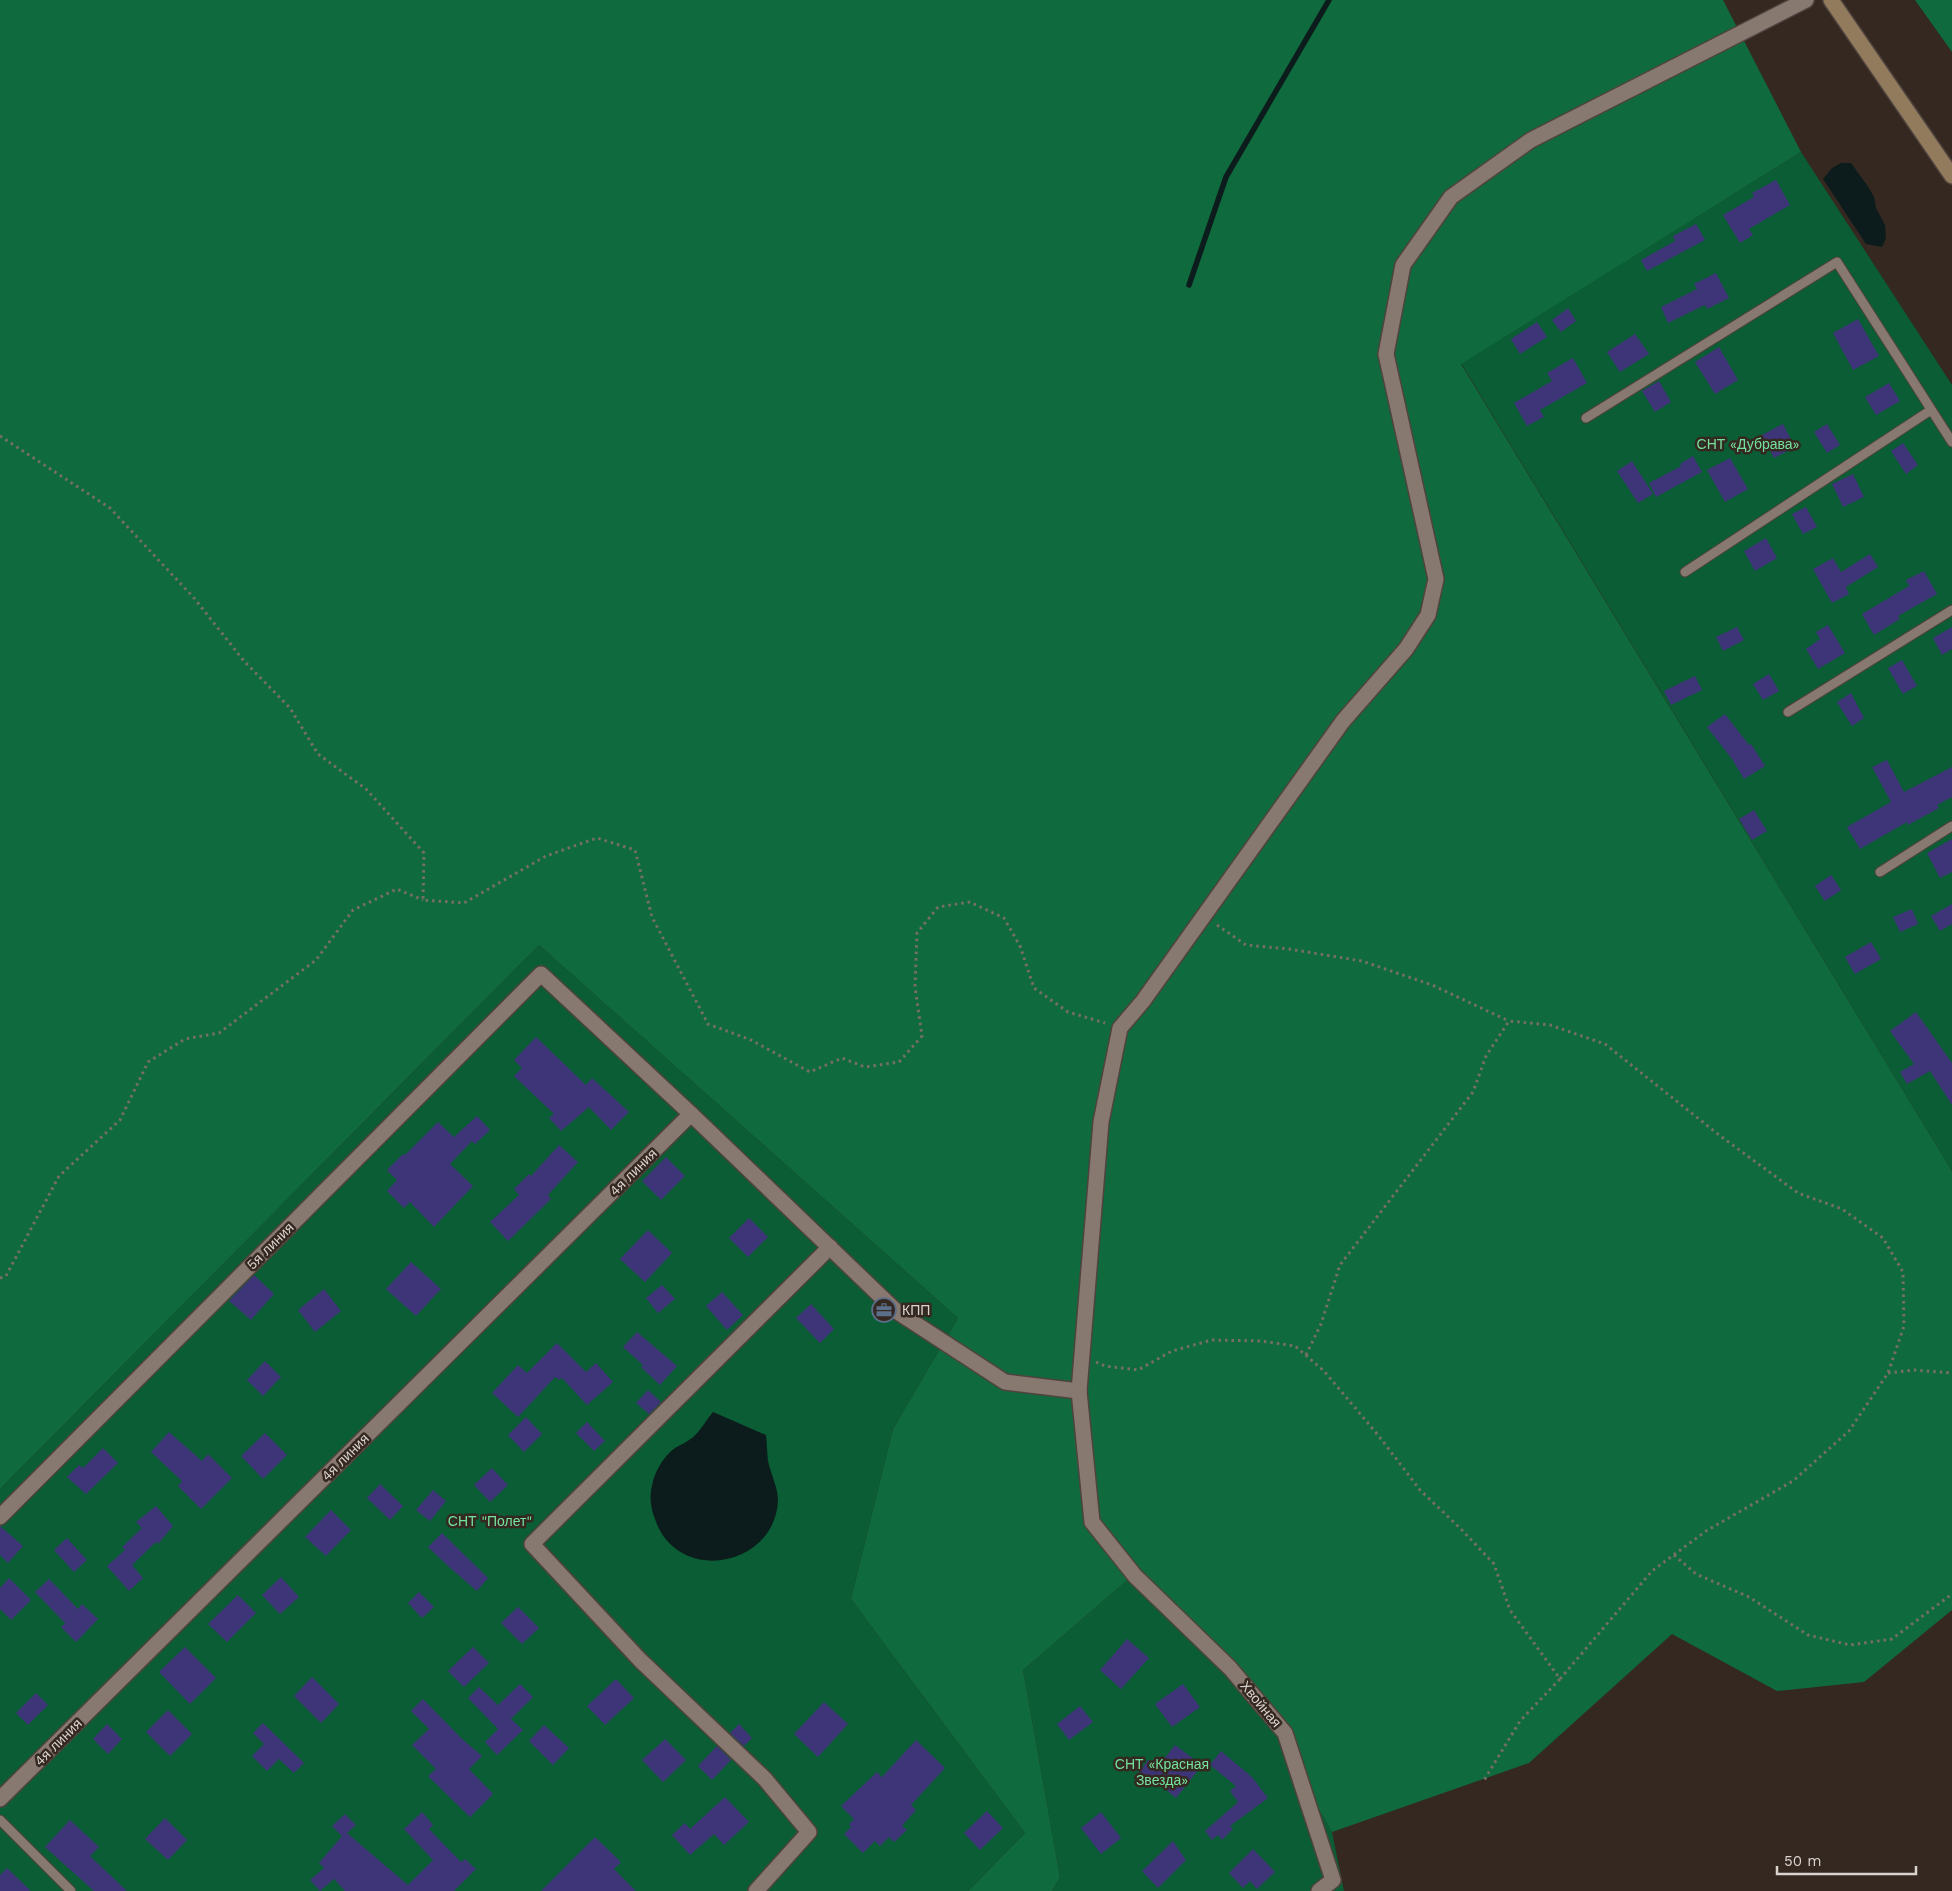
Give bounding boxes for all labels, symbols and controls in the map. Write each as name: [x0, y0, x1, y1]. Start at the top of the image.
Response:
park label: СНТ «Дубрава»: [1697, 436, 1800, 452]
street label: 4я линия: [606, 1145, 660, 1199]
street label: 5я линия: [243, 1219, 297, 1273]
office icon: КПП: [871, 1297, 897, 1323]
place label: КПП: [902, 1302, 930, 1318]
street label: 4я линия: [318, 1430, 372, 1484]
park label: СНТ "Полет": [448, 1513, 532, 1529]
street label: Хвойная: [1237, 1678, 1285, 1730]
street label: 4я линия: [31, 1715, 85, 1769]
park label: СНТ «Красная Звезда»: [1115, 1756, 1209, 1788]
scale bar: [1777, 1844, 1916, 1876]
text: 50 m: [1784, 1852, 1821, 1870]

